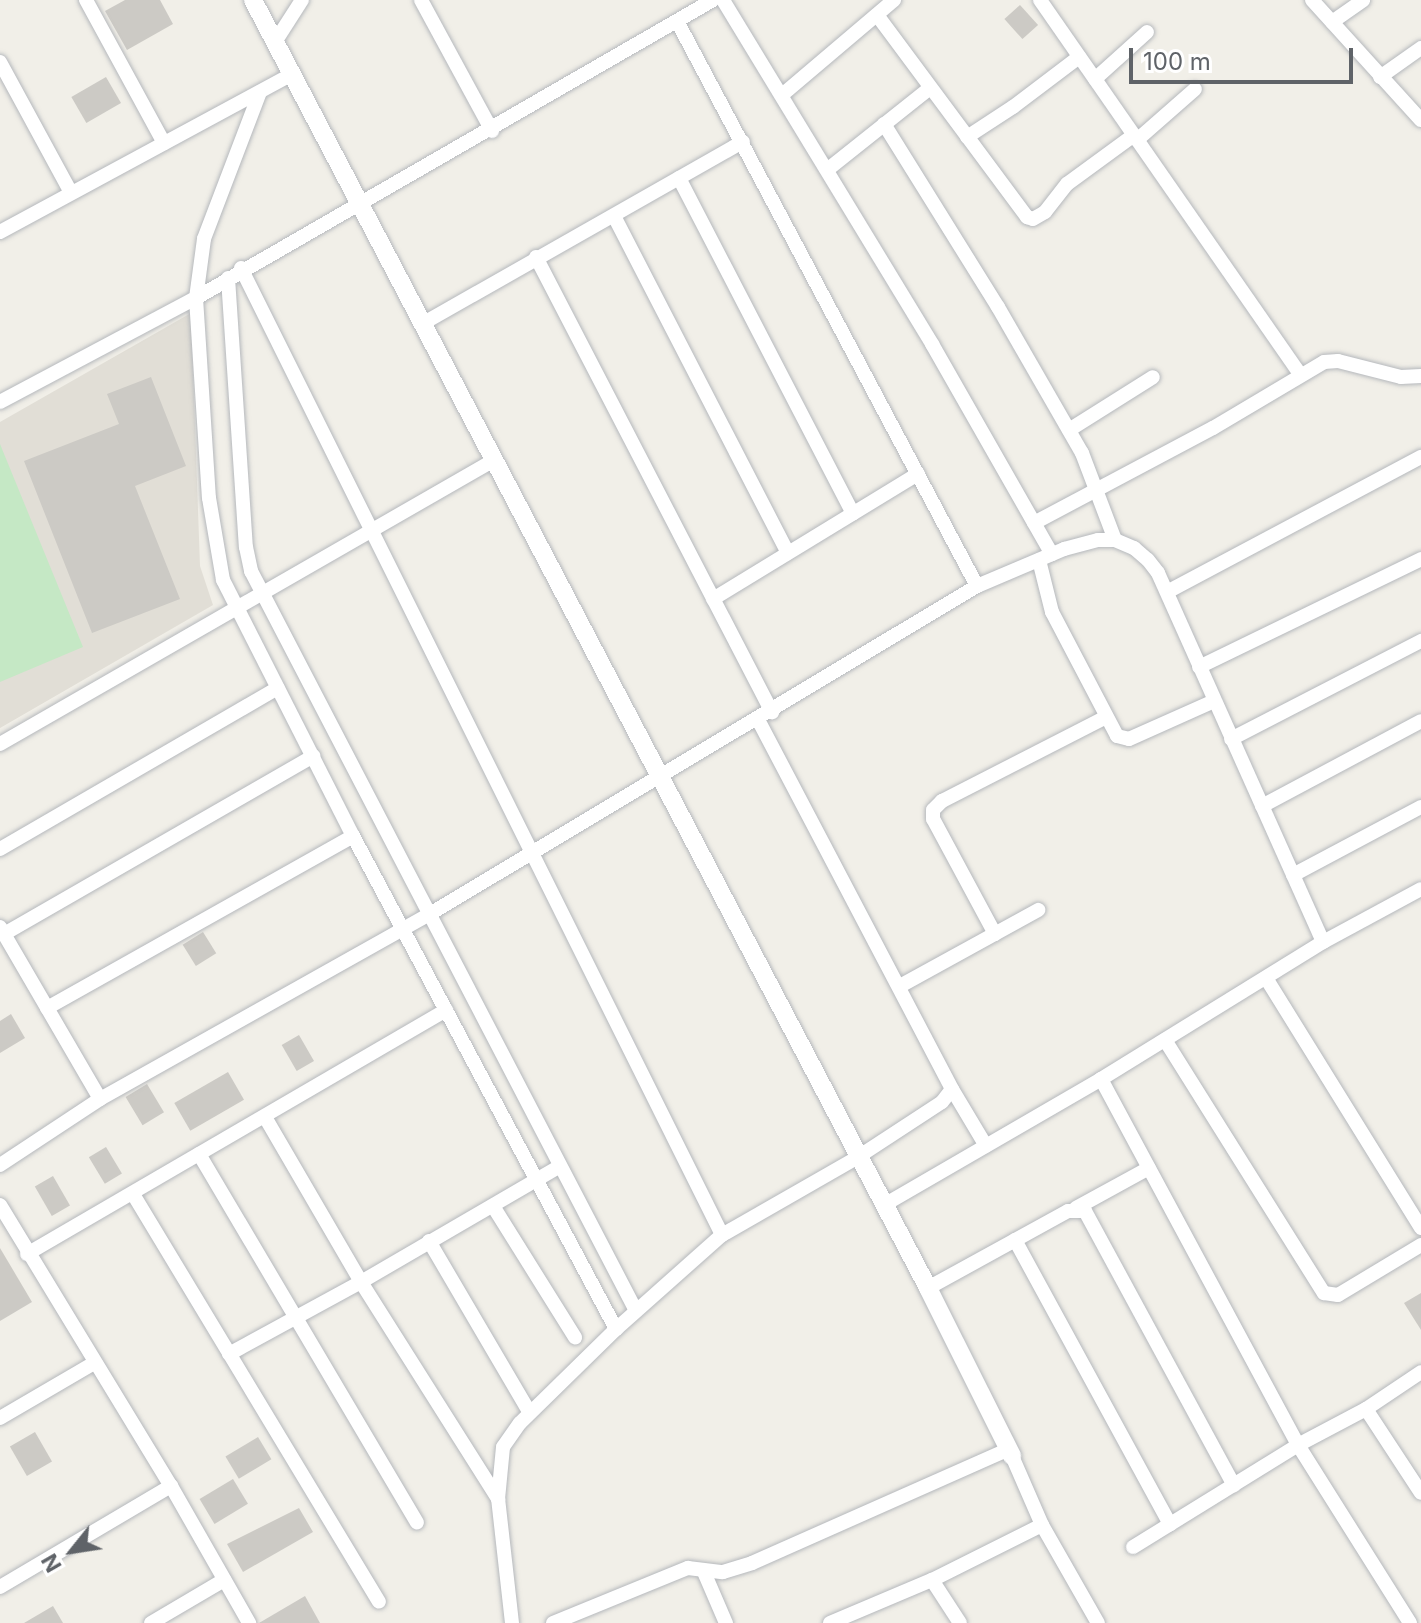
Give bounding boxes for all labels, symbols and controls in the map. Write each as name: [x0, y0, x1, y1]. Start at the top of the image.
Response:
scale bar: [1133, 32, 1357, 82]
text: 100 m: [1143, 47, 1211, 76]
north arrow: [32, 1511, 112, 1591]
text: N: [36, 1549, 67, 1577]

